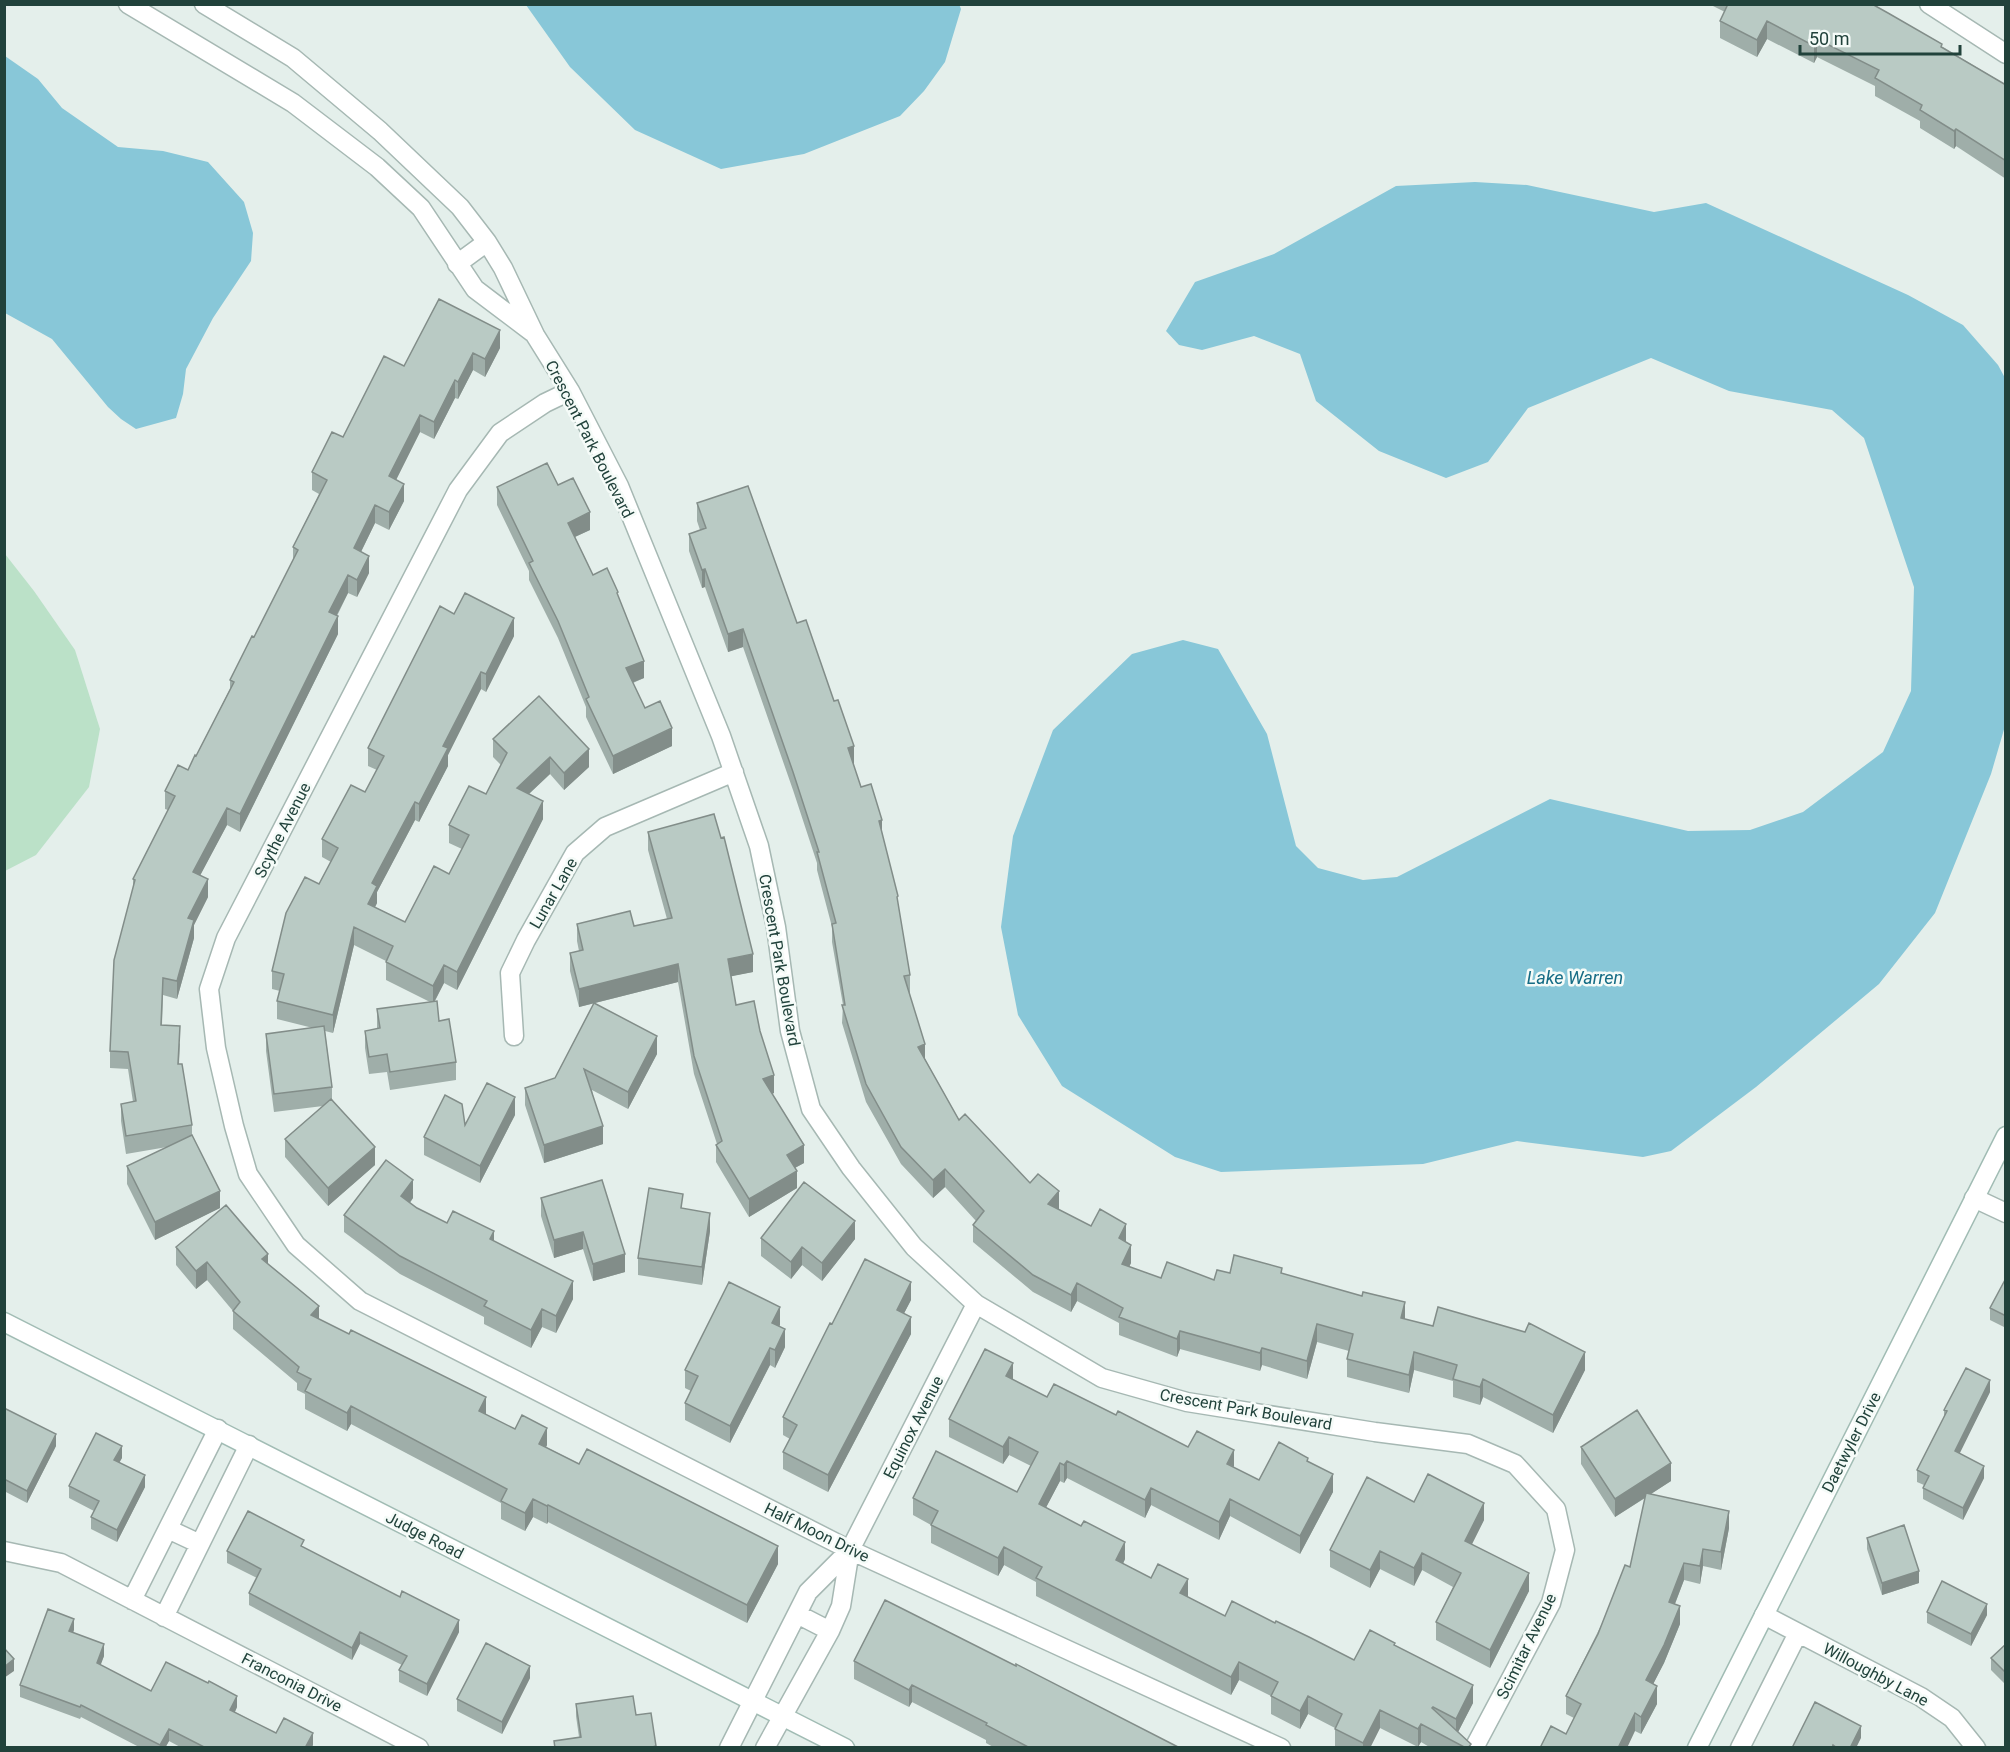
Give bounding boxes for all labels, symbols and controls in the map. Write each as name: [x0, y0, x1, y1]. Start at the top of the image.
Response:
scale bar: [1800, 18, 1960, 56]
text: 50 m: [1809, 28, 1849, 49]
street label: Crescent Park Boulevard: [542, 357, 638, 521]
street label: Scythe Avenue: [250, 779, 315, 881]
street label: Lunar Lane: [526, 854, 581, 932]
street label: Crescent Park Boulevard: [755, 873, 804, 1048]
water label: Lake Warren: [1527, 967, 1623, 988]
street label: Equinox Avenue: [879, 1373, 948, 1482]
street label: Crescent Park Boulevard: [1158, 1385, 1333, 1434]
street label: Daetwyler Drive: [1818, 1389, 1885, 1496]
street label: Half Moon Drive: [761, 1499, 872, 1566]
street label: Judge Road: [383, 1508, 467, 1563]
street label: Scimitar Avenue: [1493, 1590, 1560, 1702]
street label: Willoughby Lane: [1820, 1639, 1932, 1710]
street label: Franconia Drive: [238, 1649, 345, 1716]

